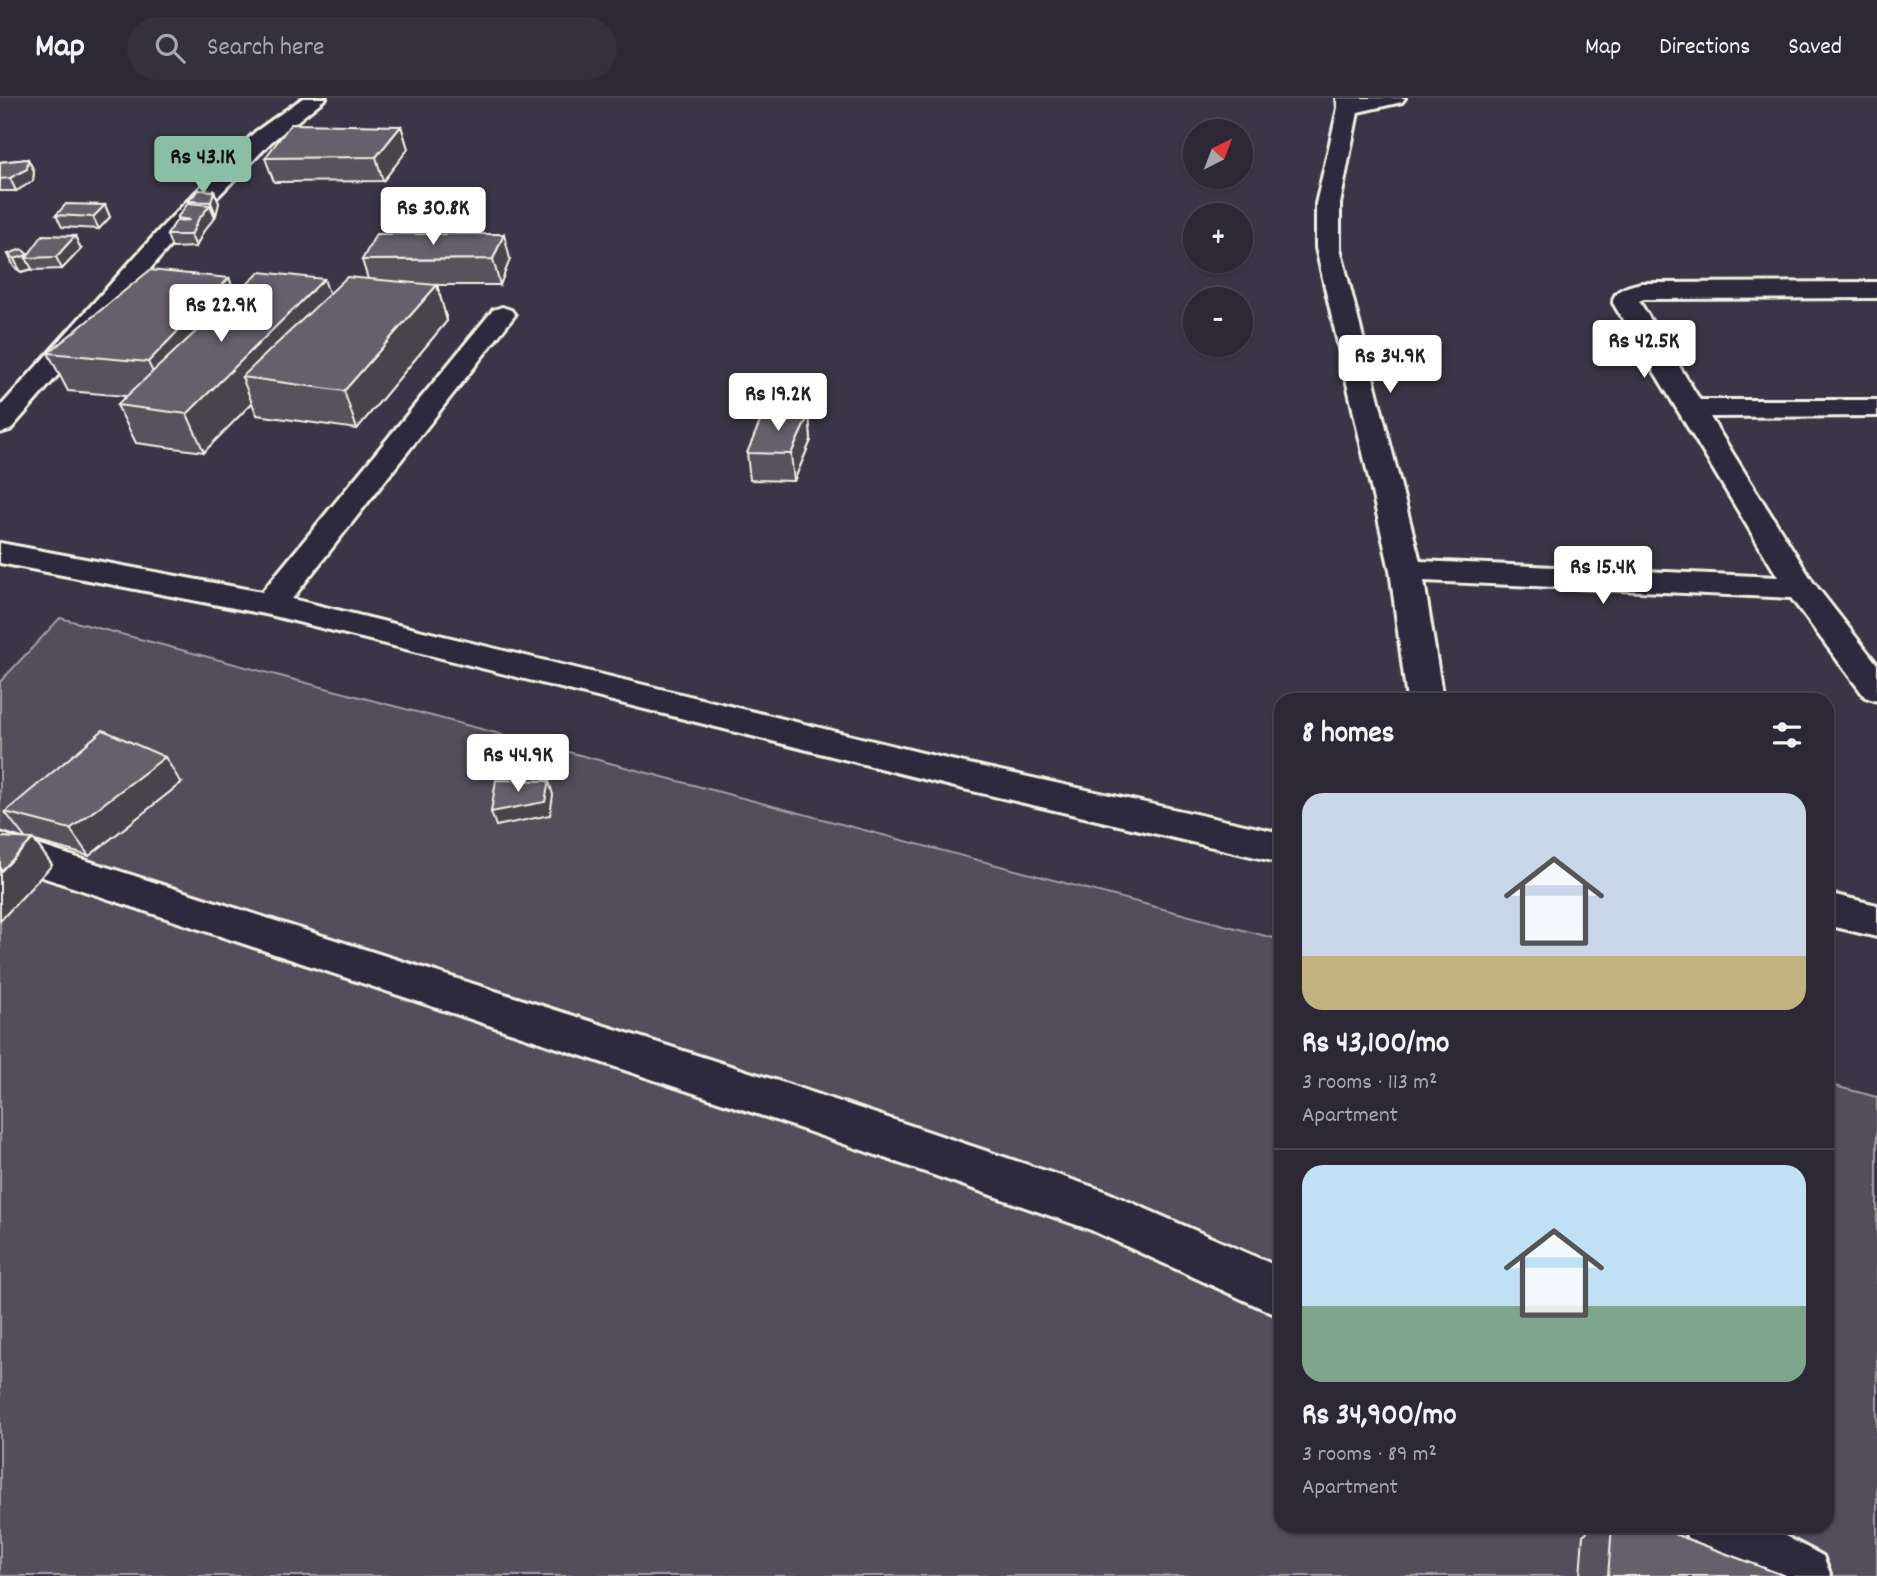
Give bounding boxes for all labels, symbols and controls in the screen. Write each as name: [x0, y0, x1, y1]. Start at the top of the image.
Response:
search box: [127, 17, 617, 80]
text: Map: [35, 25, 85, 72]
icon: search: [151, 29, 189, 67]
text: Search here: [207, 30, 325, 67]
text: Map: [1585, 31, 1621, 65]
text: Directions: [1659, 31, 1750, 65]
text: Saved: [1788, 31, 1842, 65]
north arrow: [1183, 119, 1253, 189]
map controls: [1183, 119, 1253, 357]
pin: Rs 43.1K: [131, 136, 275, 196]
text: Rs 43.1K: [170, 142, 236, 175]
pin: Rs 30.8K: [361, 188, 505, 247]
text: Rs 30.8K: [397, 193, 469, 226]
button: +: [1183, 203, 1253, 273]
pin: Rs 22.9K: [149, 285, 293, 344]
button: −: [1183, 287, 1253, 357]
text: Rs 22.9K: [185, 290, 257, 323]
pin: Rs 42.5K: [1572, 320, 1716, 380]
text: Rs 42.5K: [1609, 326, 1679, 359]
pin: Rs 34.9K: [1318, 336, 1462, 395]
text: Rs 34.9K: [1355, 341, 1425, 374]
pin: Rs 19.2K: [706, 374, 850, 433]
text: Rs 19.2K: [745, 379, 811, 412]
pin: Rs 15.4K: [1531, 546, 1675, 606]
text: Rs 15.4K: [1570, 552, 1636, 585]
text: 8 homes: [1302, 714, 1394, 757]
icon: filters: [1768, 716, 1806, 754]
pin: Rs 44.9K: [446, 734, 590, 794]
text: Rs 44.9K: [483, 740, 553, 773]
icon: home: [1491, 838, 1617, 964]
text: Rs 43,100/mo: [1302, 1024, 1449, 1067]
text: 3 rooms · 113 m²: [1302, 1067, 1438, 1100]
text: Apartment: [1302, 1100, 1398, 1133]
icon: home: [1491, 1210, 1617, 1336]
text: Rs 34,900/mo: [1302, 1396, 1457, 1439]
text: 3 rooms · 89 m²: [1302, 1439, 1437, 1472]
text: Apartment: [1302, 1472, 1398, 1505]

